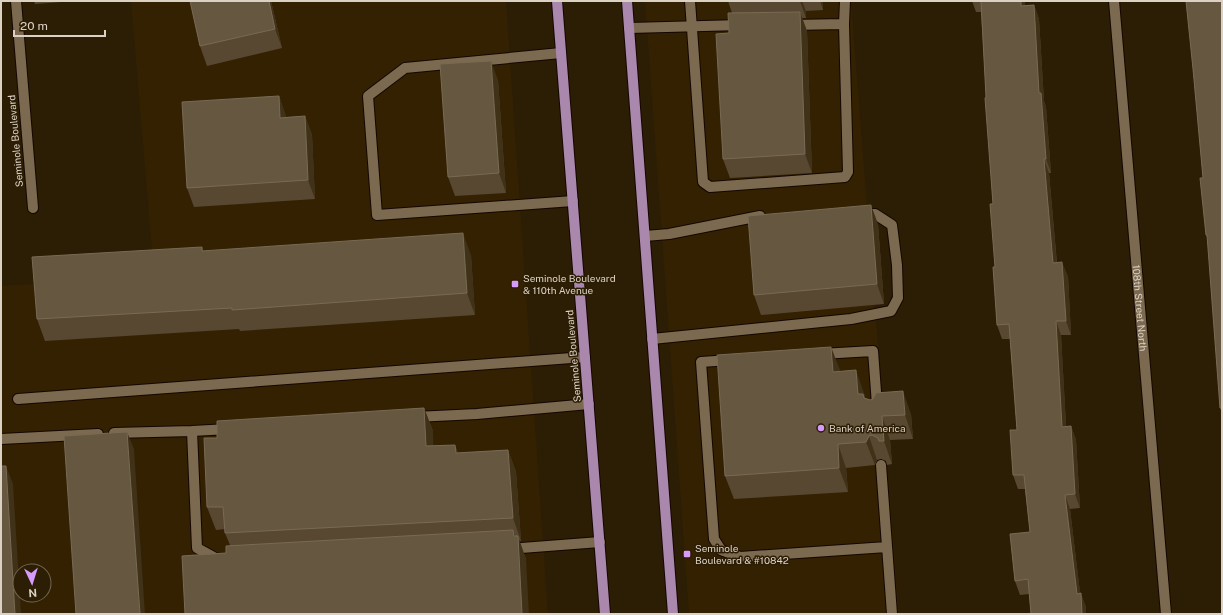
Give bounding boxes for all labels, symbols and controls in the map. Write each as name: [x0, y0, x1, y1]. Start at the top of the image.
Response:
scale bar: [14, 12, 105, 38]
text: 20 m: [20, 19, 48, 33]
street label: Seminole Boulevard: [5, 94, 25, 188]
street label: 108th Street North: [1130, 264, 1150, 352]
place label: Seminole Boulevard & 110th Avenue: [523, 272, 616, 296]
marker: Seminole Boulevard & 110th Avenue: [510, 279, 520, 289]
street label: Seminole Boulevard: [563, 309, 583, 403]
place label: Bank of America: [829, 422, 905, 434]
marker: Bank of America: [816, 423, 826, 433]
place label: Seminole Boulevard & #10842: [695, 542, 789, 566]
marker: Seminole Boulevard & #10842: [682, 549, 692, 559]
north arrow: [12, 563, 52, 603]
text: N: [28, 587, 37, 599]

